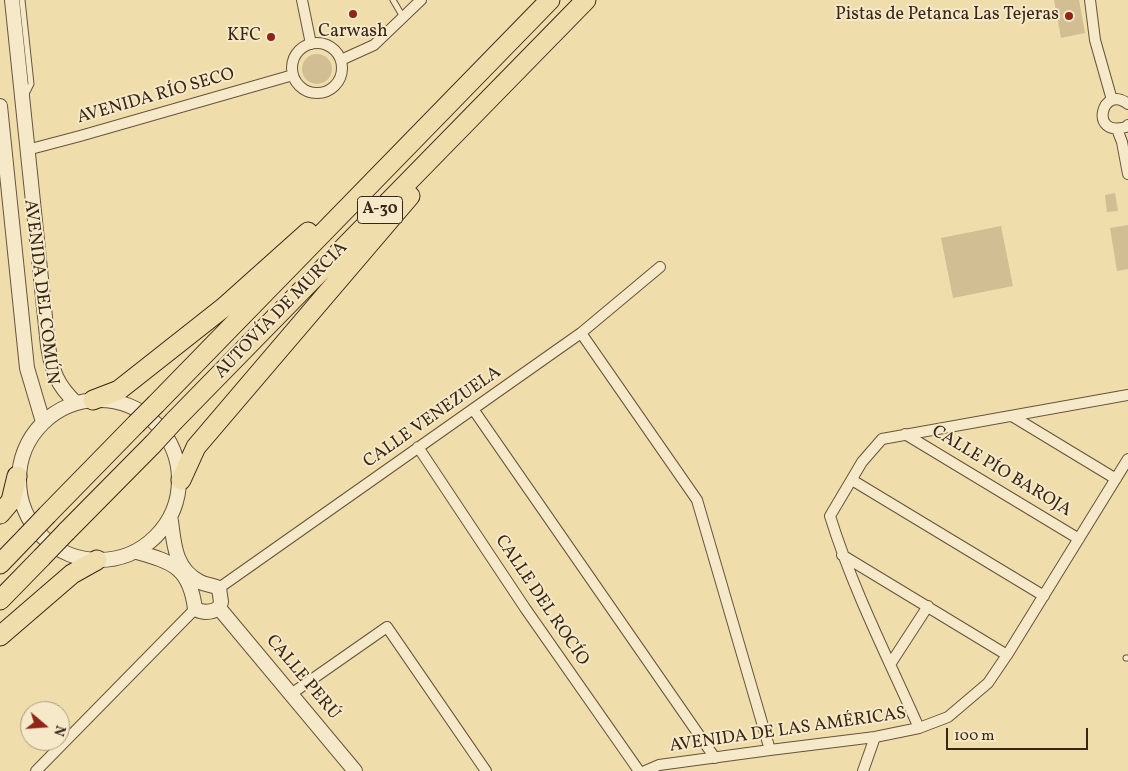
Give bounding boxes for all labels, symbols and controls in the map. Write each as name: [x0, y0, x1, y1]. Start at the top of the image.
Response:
place label: Pistas de Petanca Las Tejeras: [835, 5, 1059, 27]
marker: Carwash: [347, 8, 359, 20]
marker: Pistas de Petanca Las Tejeras: [1063, 10, 1075, 22]
place label: Carwash: [318, 22, 388, 44]
place label: KFC: [227, 26, 261, 48]
marker: KFC: [265, 31, 277, 43]
street label: AVENIDA RÍO SECO: [75, 64, 237, 130]
road number: A-30: [358, 196, 402, 224]
street label: AVENIDA DEL COMÚN: [18, 198, 62, 386]
street label: AUTOVÍA DE MURCIA: [211, 238, 353, 384]
street label: CALLE VENEZUELA: [360, 362, 506, 474]
street label: CALLE PÍO BAROJA: [927, 422, 1075, 522]
street label: CALLE DEL ROCÍO: [489, 532, 593, 670]
street label: CALLE PERÚ: [260, 631, 344, 725]
north arrow: [20, 701, 70, 751]
street label: AVENIDA DE LAS AMÉRICAS: [668, 704, 908, 758]
scale bar: [948, 718, 1090, 750]
text: N: [48, 723, 69, 738]
text: 100 m: [954, 726, 994, 747]

